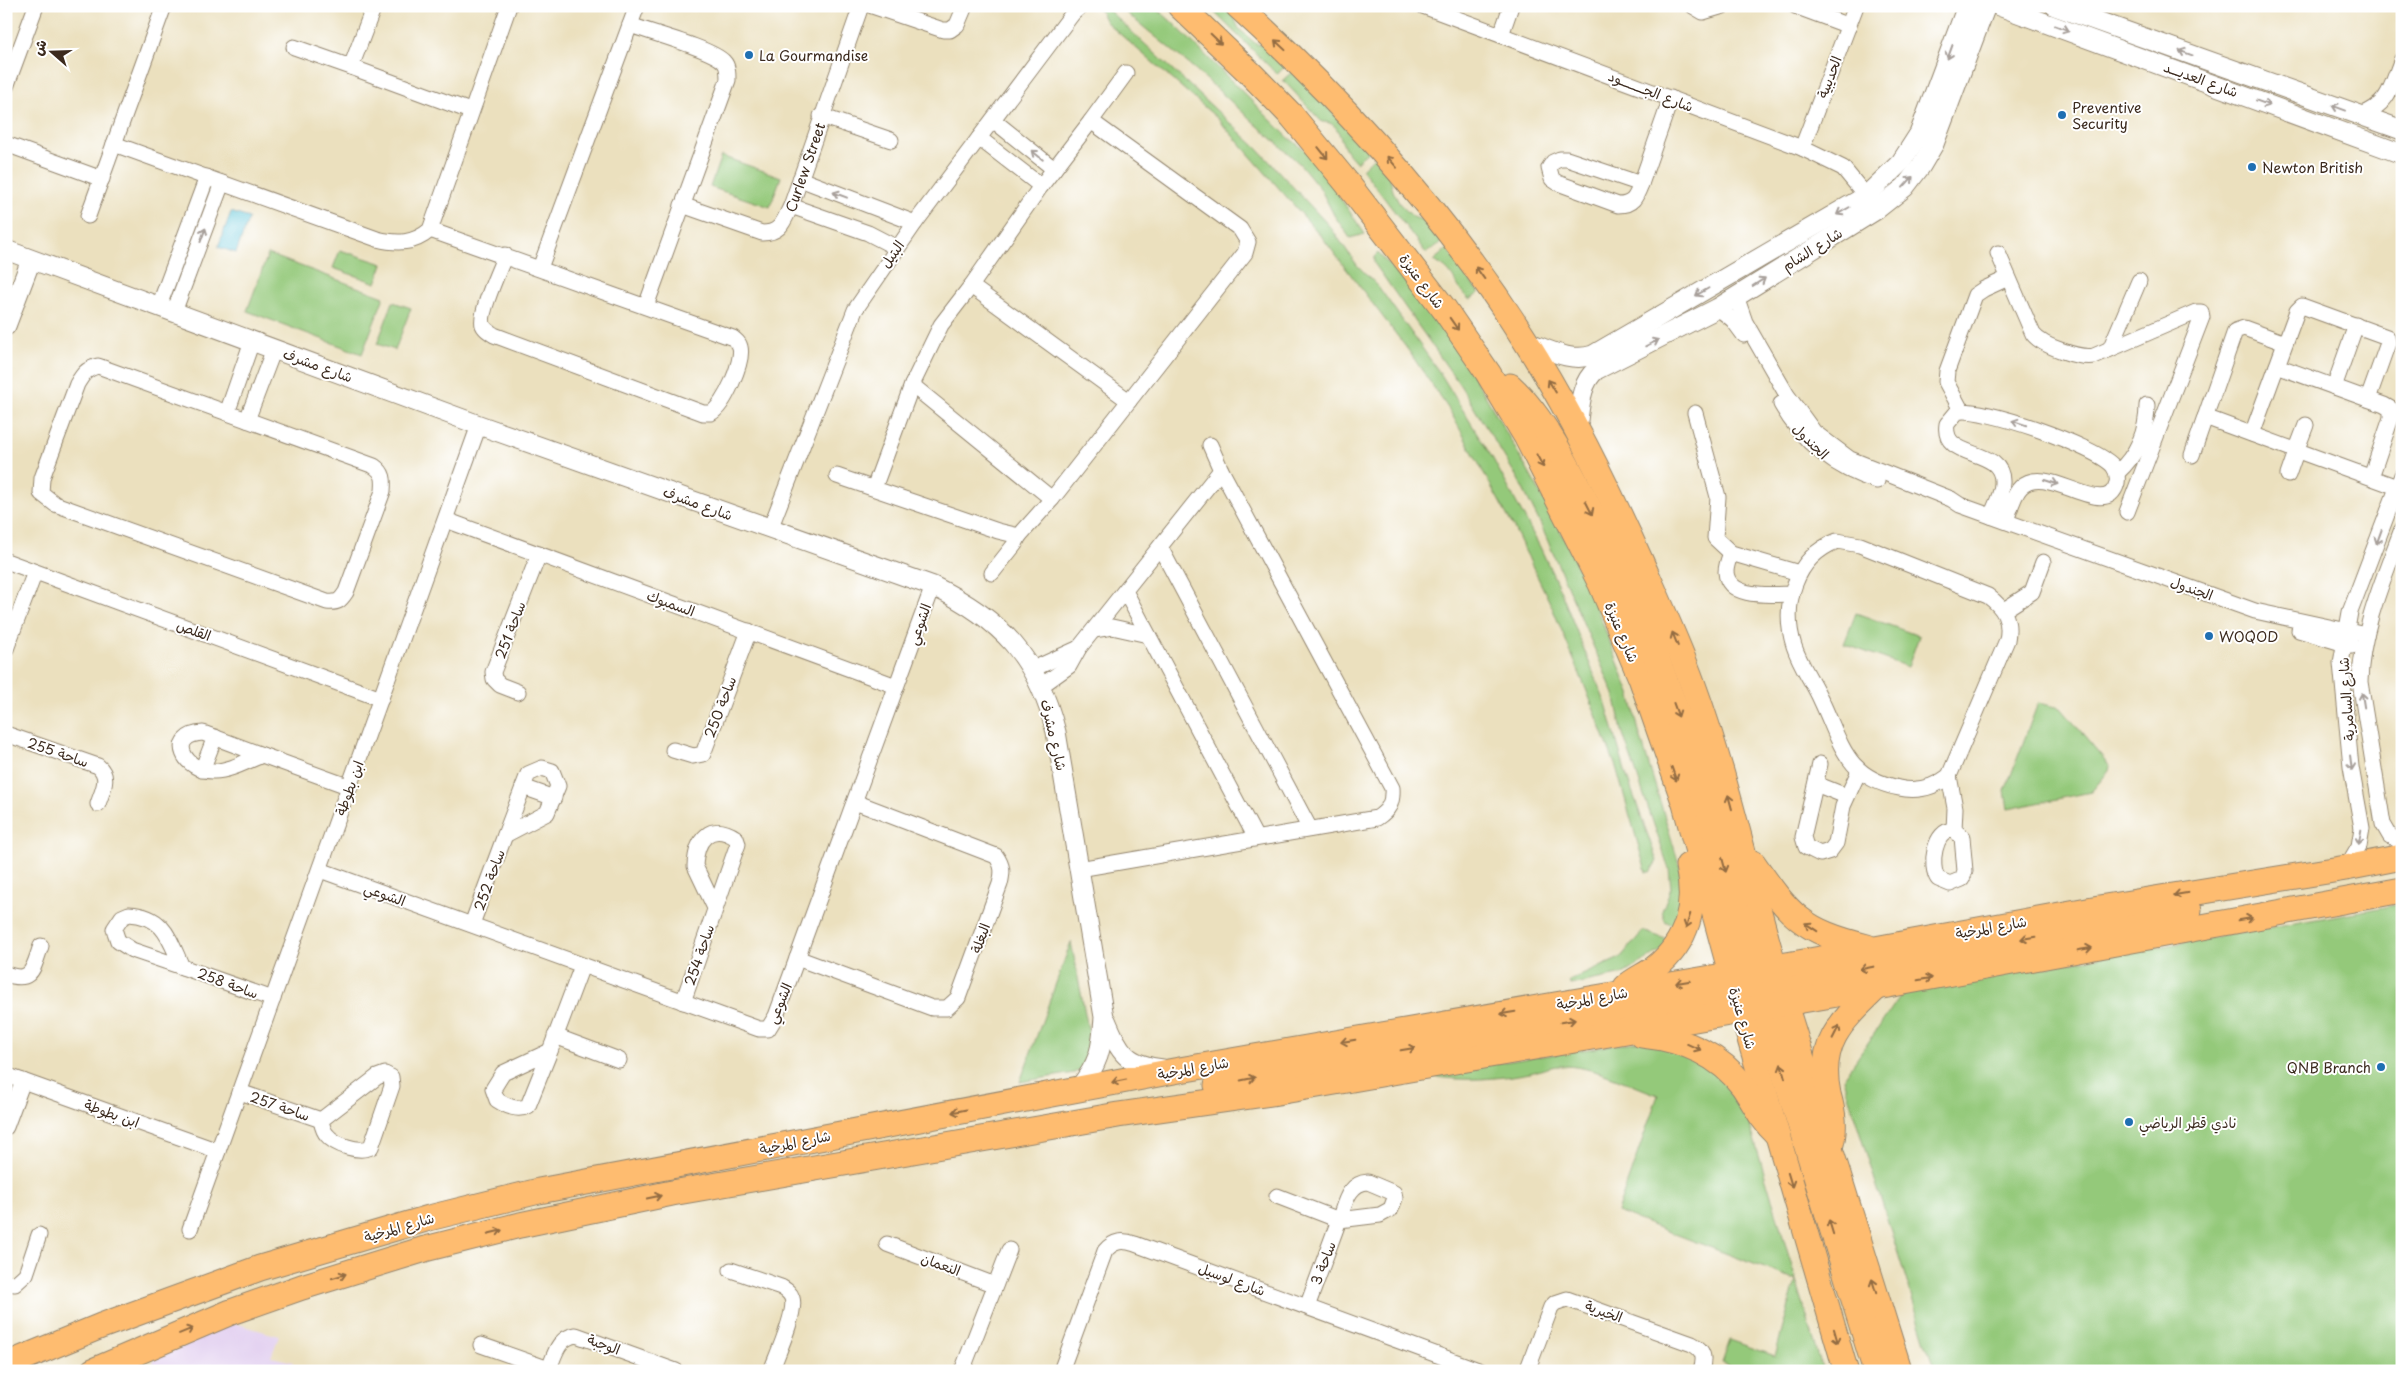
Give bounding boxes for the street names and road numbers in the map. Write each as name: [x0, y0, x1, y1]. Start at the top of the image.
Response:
street label: الحديبية: [1811, 53, 1847, 101]
street label: شارع العديـــد: [2161, 56, 2241, 102]
street label: شارع الجــــــــود: [1605, 65, 1697, 117]
street label: Curlew Street: [779, 119, 830, 216]
street label: شارع الشام: [1778, 222, 1847, 277]
street label: البتيل: [875, 236, 909, 272]
street label: شارع عنيزة: [1394, 249, 1450, 313]
street label: شارع مشرف: [280, 343, 356, 387]
street label: الجندول: [1788, 418, 1834, 464]
street label: شارع مشرف: [660, 481, 736, 525]
street label: الجندول: [2168, 571, 2216, 605]
street label: السمبوك: [644, 585, 698, 621]
street label: ساحة 251: [489, 598, 531, 662]
street label: شارع عنيزة: [1600, 599, 1644, 665]
street label: الشوعي: [902, 600, 939, 649]
street label: القلص: [174, 614, 214, 646]
street label: شارع السامرية: [2333, 656, 2359, 742]
street label: ساحة 250: [699, 673, 741, 741]
street label: شارع مشرف: [1036, 697, 1072, 773]
street label: ساحة 255: [25, 732, 91, 772]
street label: ابن بطوطة: [329, 758, 369, 818]
street label: ساحة 252: [468, 846, 510, 914]
street label: الشوعي: [360, 877, 409, 914]
street label: شارع المرخية: [1954, 910, 2028, 944]
street label: البغلة: [965, 920, 995, 956]
street label: ساحة 254: [679, 922, 719, 988]
street label: ساحة 258: [195, 962, 261, 1004]
street label: الشوعي: [761, 979, 800, 1028]
street label: شارع المرخية: [1555, 981, 1629, 1015]
street label: شارع عنيزة: [1724, 984, 1762, 1052]
street label: شارع المرخية: [1156, 1051, 1230, 1085]
street label: ساحة 257: [247, 1086, 313, 1126]
street label: ابن بطوطة: [82, 1093, 142, 1133]
street label: شارع المرخية: [758, 1125, 832, 1159]
street label: شارع المرخية: [361, 1207, 437, 1247]
street label: ساحة 3: [1305, 1238, 1341, 1288]
street label: النعمان: [918, 1247, 964, 1281]
street label: شارع لوسيل: [1196, 1257, 1268, 1301]
street label: الخيرية: [1582, 1295, 1626, 1327]
street label: الوجبة: [584, 1328, 624, 1360]

